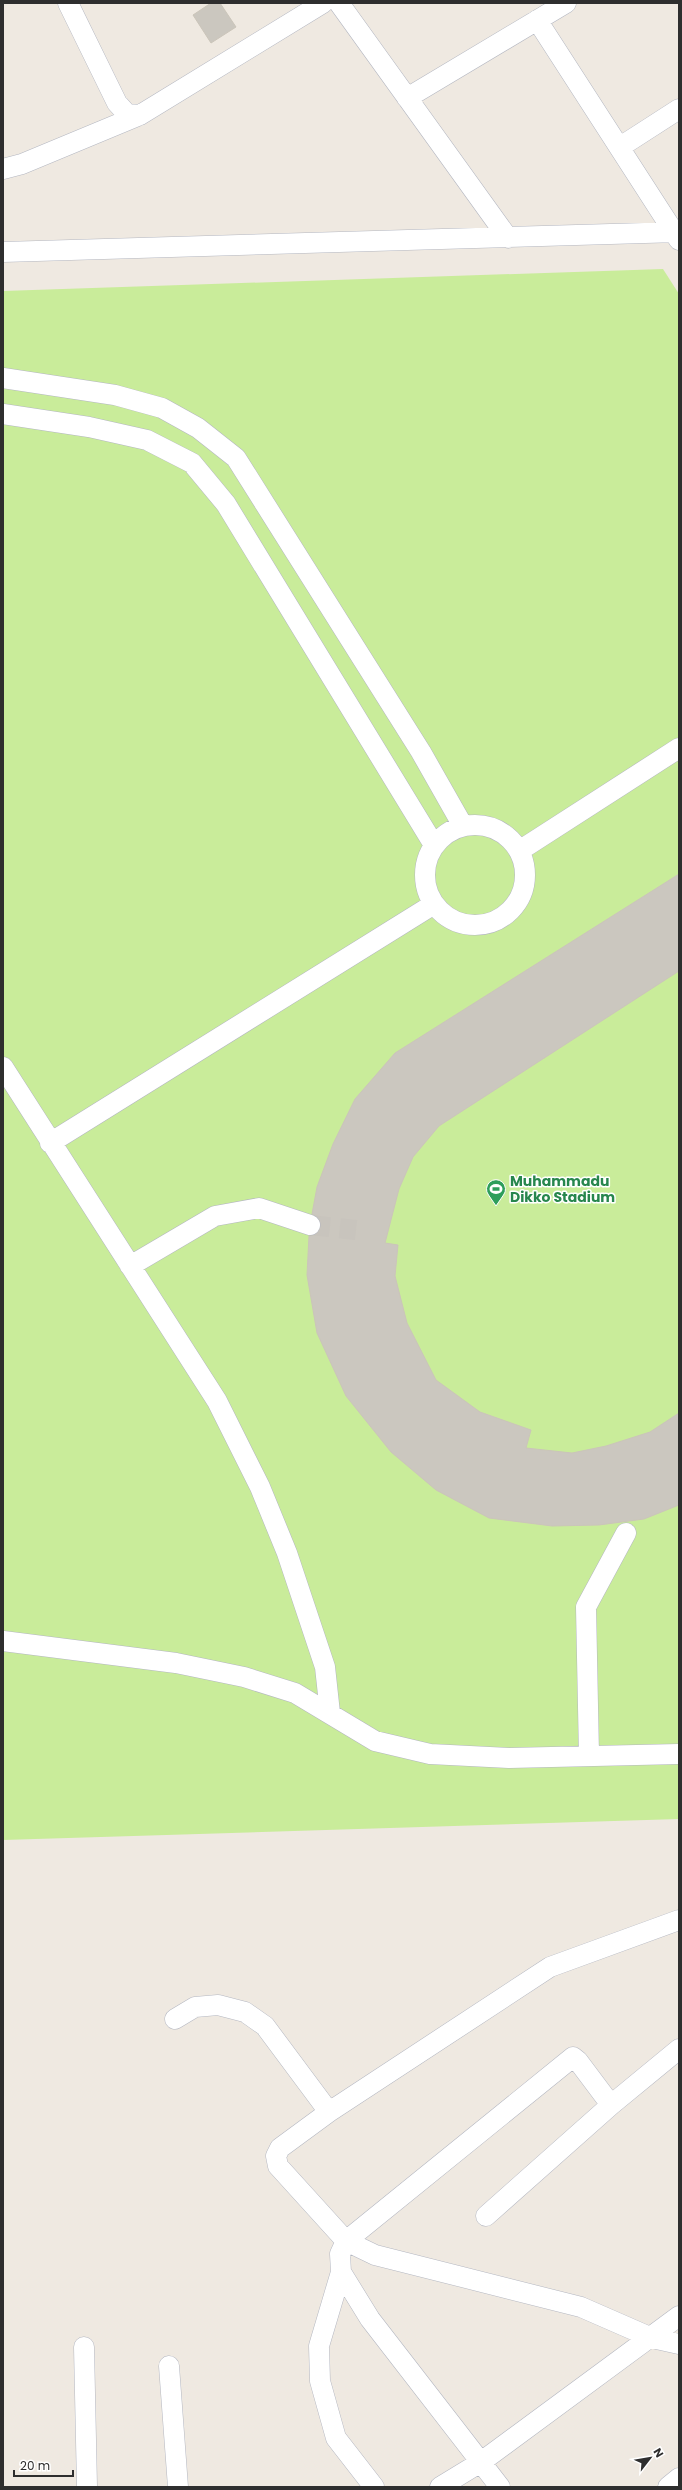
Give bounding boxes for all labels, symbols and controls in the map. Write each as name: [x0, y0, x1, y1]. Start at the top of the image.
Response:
place label: Muhammadu Dikko Stadium: [510, 1171, 615, 1207]
sports icon: Muhammadu Dikko Stadium: [485, 1178, 507, 1206]
north arrow: [630, 2438, 670, 2478]
text: N: [650, 2445, 668, 2461]
scale bar: [14, 2452, 73, 2478]
text: 20 m: [20, 2457, 50, 2474]

